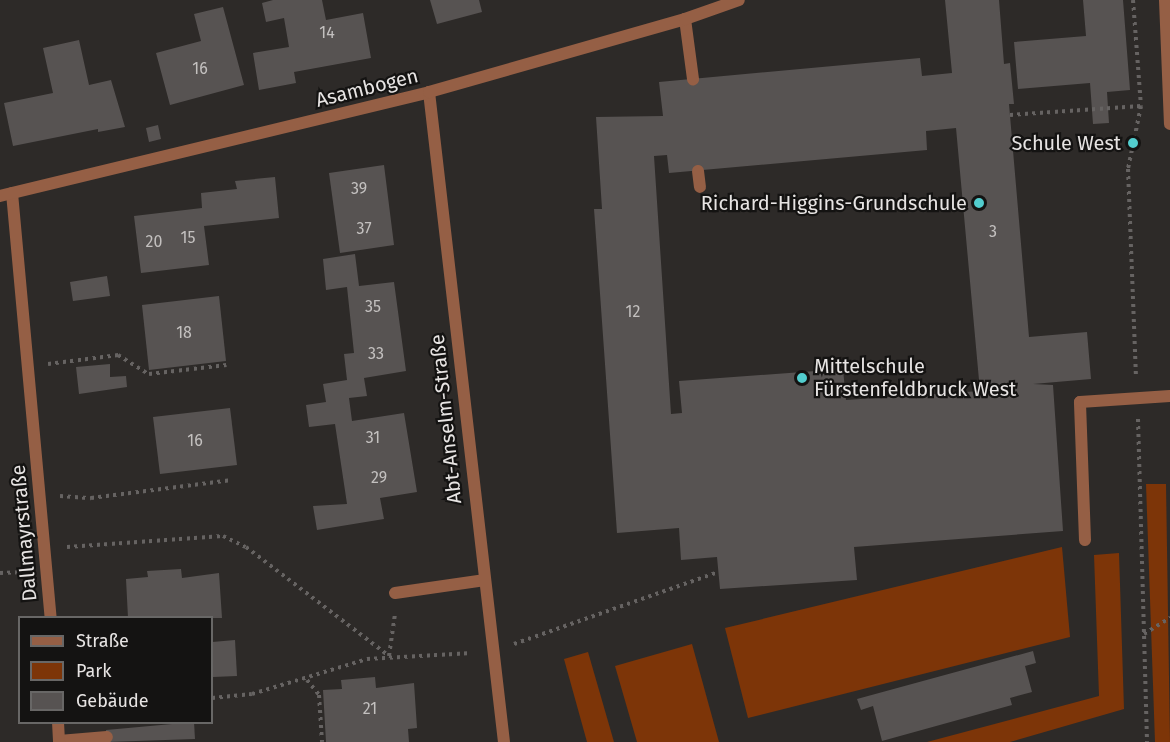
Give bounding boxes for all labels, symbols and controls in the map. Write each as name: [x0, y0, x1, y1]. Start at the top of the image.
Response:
house number: 14: [319, 23, 335, 43]
house number: 16: [192, 59, 208, 79]
street label: Asambogen: [313, 64, 421, 112]
place label: Schule West: [1011, 131, 1121, 155]
marker: Schule West: [1126, 136, 1140, 150]
house number: 39: [351, 179, 367, 199]
place label: Richard-Higgins-Grundschule: [701, 191, 967, 215]
marker: Richard-Higgins-Grundschule: [972, 196, 986, 210]
house number: 37: [356, 219, 372, 239]
house number: 3: [989, 222, 997, 242]
house number: 15: [181, 228, 195, 248]
house number: 20: [146, 232, 162, 252]
house number: 35: [365, 297, 381, 317]
house number: 12: [626, 302, 640, 322]
house number: 18: [176, 323, 192, 343]
street label: Abt-Anselm-Straße: [425, 333, 467, 505]
house number: 33: [368, 344, 384, 364]
place label: Mittelschule Fürstenfeldbruck West: [814, 354, 1016, 401]
marker: Mittelschule Fürstenfeldbruck West: [795, 371, 809, 385]
house number: 31: [366, 428, 380, 448]
house number: 16: [187, 431, 203, 451]
street label: Dallmayrstraße: [6, 464, 42, 602]
house number: 29: [371, 468, 387, 488]
legend: [18, 616, 213, 724]
text: Straße: [76, 630, 129, 652]
text: Park: [76, 660, 111, 682]
text: Gebäude: [76, 690, 149, 712]
house number: 21: [363, 699, 377, 719]

